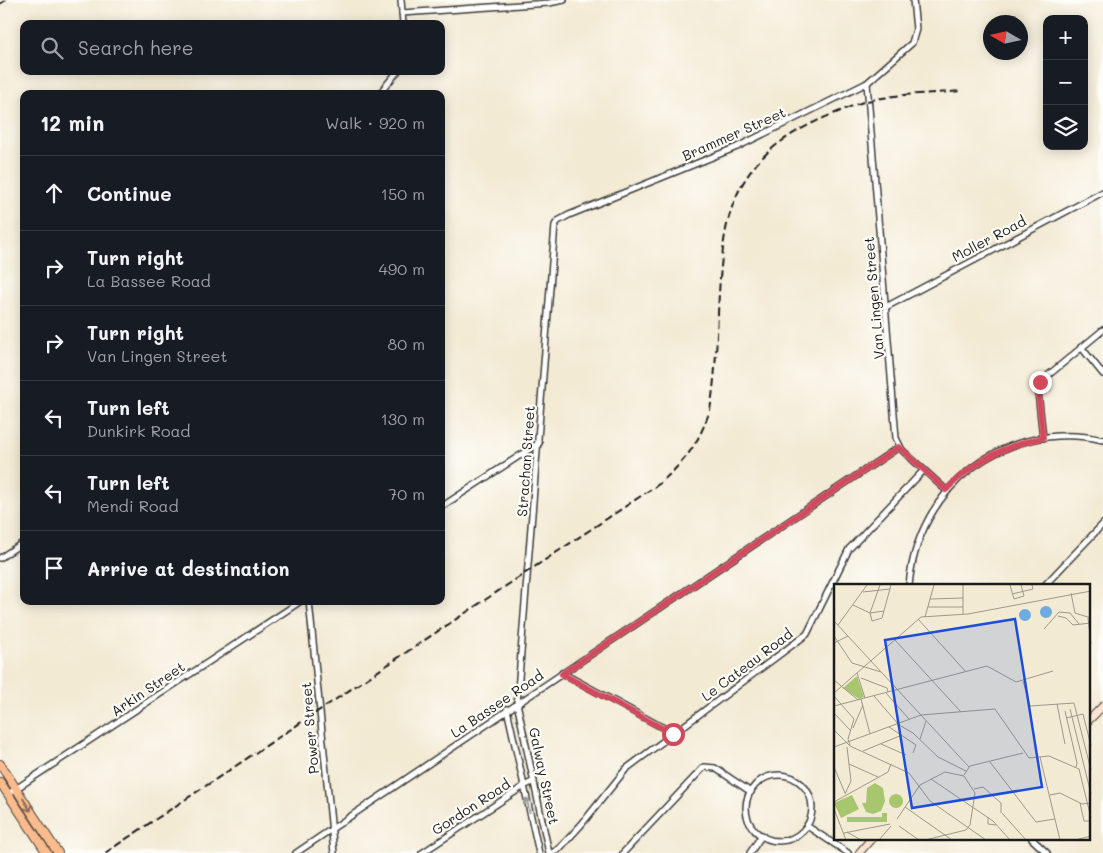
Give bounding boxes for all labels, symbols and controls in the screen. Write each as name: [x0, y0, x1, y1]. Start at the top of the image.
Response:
north arrow: [983, 15, 1028, 60]
map controls: [1043, 15, 1088, 150]
button: +: [1043, 15, 1088, 60]
search box: [20, 20, 445, 75]
icon: search: [38, 34, 66, 62]
text: Search here: [78, 35, 194, 60]
button: −: [1043, 60, 1088, 105]
street label: Brammer Street: [679, 102, 789, 165]
button: layers: [1043, 105, 1088, 150]
text: 12 min: [40, 109, 104, 136]
text: Walk · 920 m: [325, 112, 425, 133]
icon: ahead: [40, 179, 68, 207]
text: Continue: [87, 181, 172, 206]
text: 150 m: [381, 183, 425, 204]
street label: Moller Road: [948, 211, 1029, 266]
street label: Van Lingen Street: [859, 236, 888, 360]
text: Turn right: [87, 245, 184, 270]
icon: right: [40, 254, 68, 282]
text: 490 m: [378, 258, 425, 279]
text: La Bassee Road: [87, 270, 211, 291]
text: Turn right: [87, 320, 184, 345]
icon: right: [40, 329, 68, 357]
text: 80 m: [388, 333, 425, 354]
text: Van Lingen Street: [87, 345, 228, 366]
route end: [1029, 371, 1052, 394]
text: Turn left: [87, 395, 170, 420]
icon: left: [40, 404, 68, 432]
street label: Strachan Street: [512, 405, 539, 517]
text: 130 m: [381, 408, 425, 429]
text: Dunkirk Road: [87, 420, 191, 441]
text: Turn left: [87, 470, 170, 495]
icon: left: [40, 479, 68, 507]
text: 70 m: [388, 483, 425, 504]
text: Mendi Road: [87, 495, 179, 516]
icon: arrive: [40, 554, 68, 582]
text: Arrive at destination: [87, 556, 290, 581]
inset map: [834, 584, 1090, 840]
street label: Le Cateau Road: [697, 624, 796, 705]
street label: Arkin Street: [107, 657, 188, 720]
street label: La Bassee Road: [447, 665, 547, 742]
street label: Power Street: [296, 681, 323, 775]
route start: [662, 723, 685, 746]
street label: Galway Street: [525, 726, 564, 826]
street label: Gordon Road: [428, 774, 514, 839]
one-way arrow: [23, 797, 33, 811]
one-way arrow: [523, 798, 532, 814]

